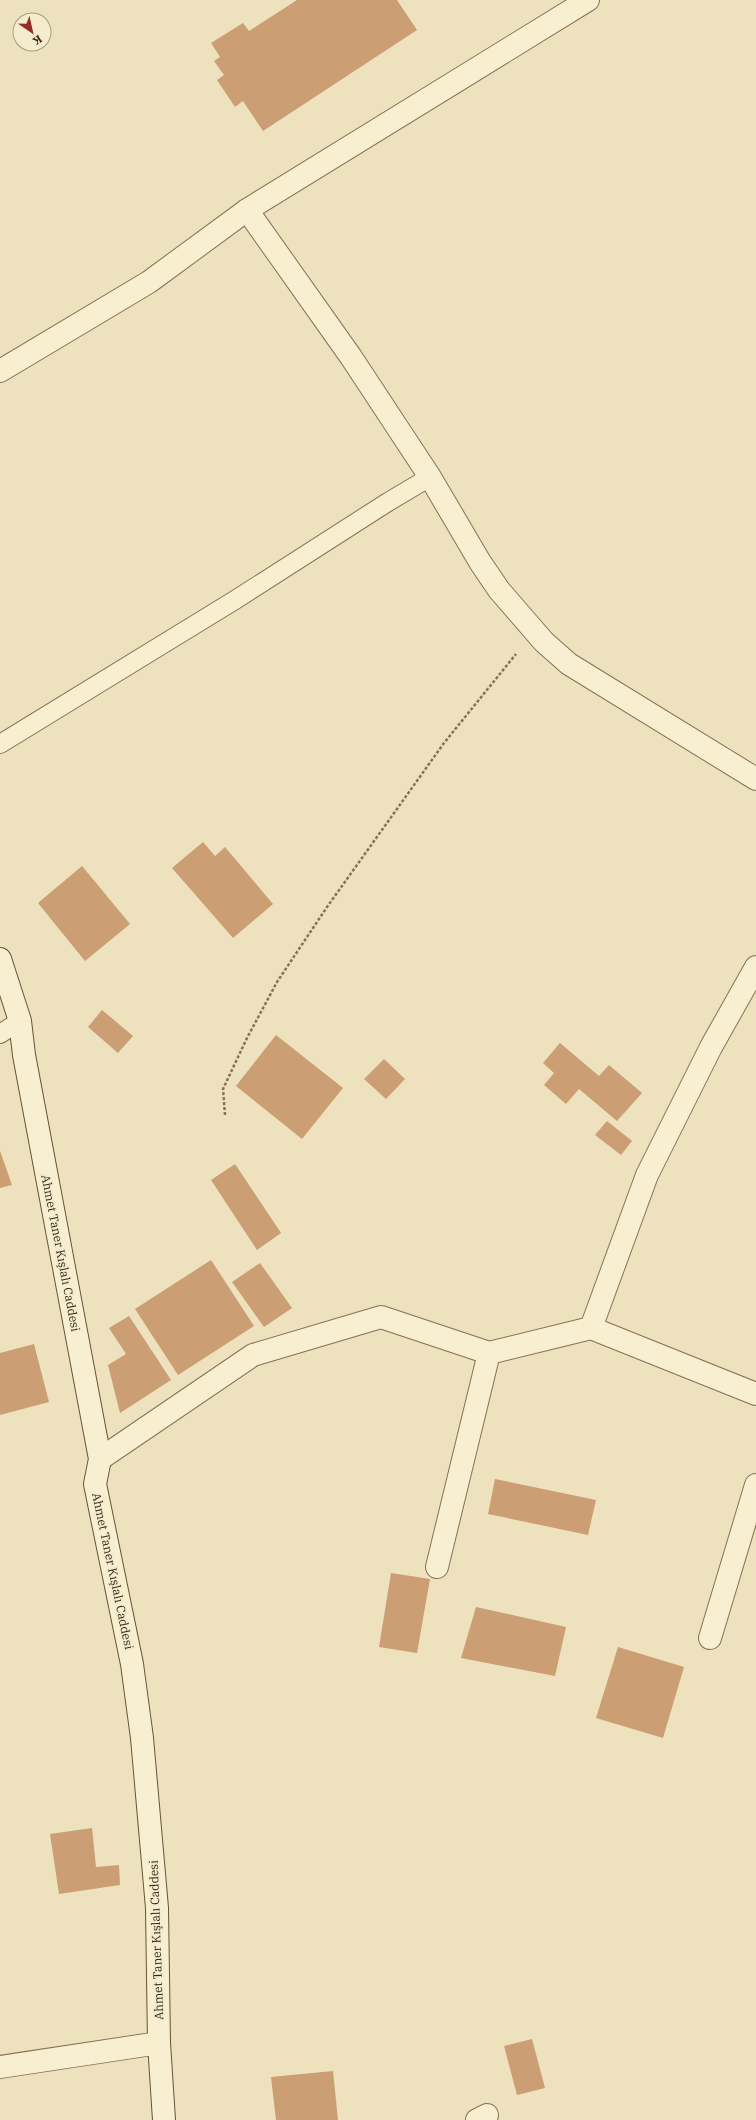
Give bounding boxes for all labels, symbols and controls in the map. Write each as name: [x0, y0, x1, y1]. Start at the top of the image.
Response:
north arrow: [12, 12, 52, 52]
text: K: [30, 32, 45, 49]
street label: Ahmet Taner Kışlalı Caddesi: [38, 1173, 84, 1333]
street label: Ahmet Taner Kışlalı Caddesi: [89, 1491, 137, 1651]
street label: Ahmet Taner Kışlalı Caddesi: [146, 1860, 166, 2020]

